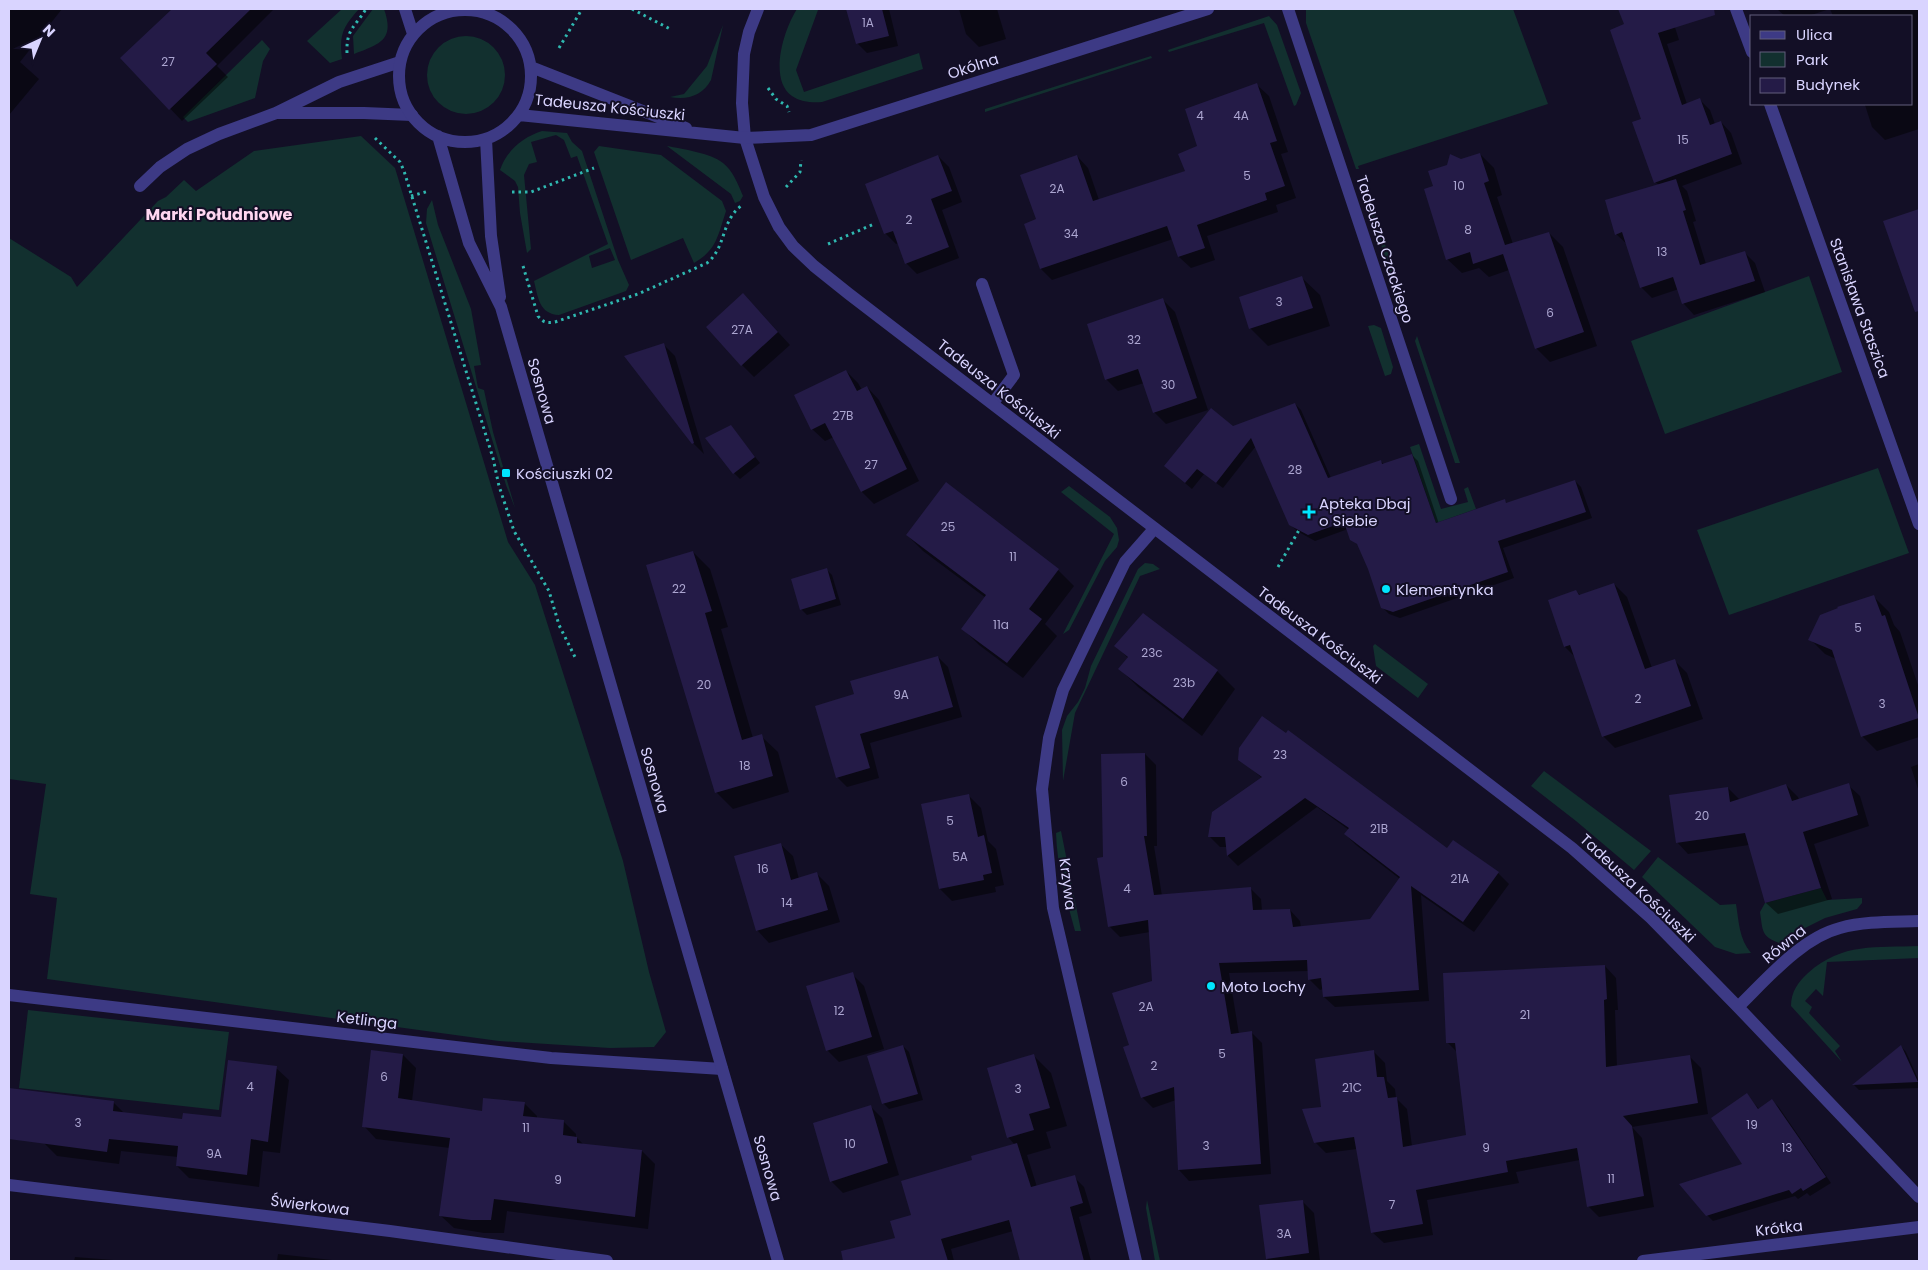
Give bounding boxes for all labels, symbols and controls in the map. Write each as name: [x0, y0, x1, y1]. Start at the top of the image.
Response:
house number: 1A: [862, 14, 874, 31]
north arrow: [15, 15, 65, 65]
legend: [1750, 15, 1913, 105]
text: N: [38, 20, 60, 41]
text: Ulica: [1796, 24, 1833, 45]
street label: Okólna: [945, 48, 1001, 84]
text: Park: [1796, 49, 1828, 70]
house number: 27: [161, 53, 175, 70]
text: Budynek: [1796, 74, 1860, 95]
street label: Tadeusza Kościuszki: [534, 89, 686, 125]
house number: 4: [1196, 107, 1204, 124]
house number: 4A: [1233, 107, 1249, 124]
house number: 15: [1677, 131, 1689, 148]
house number: 5: [1243, 167, 1251, 184]
street label: Tadeusza Czackiego: [1351, 172, 1419, 326]
house number: 10: [1453, 177, 1465, 194]
house number: 2A: [1050, 180, 1065, 197]
district label: Marki Południowe: [146, 203, 293, 226]
house number: 2: [906, 211, 913, 228]
house number: 8: [1464, 221, 1472, 238]
house number: 34: [1064, 225, 1079, 242]
street label: Stanisława Staszica: [1825, 235, 1895, 381]
house number: 13: [1657, 243, 1667, 260]
house number: 3: [1275, 293, 1283, 310]
house number: 6: [1546, 304, 1554, 321]
house number: 27A: [731, 321, 753, 338]
house number: 32: [1127, 331, 1141, 348]
street label: Tadeusza Kościuszki: [933, 334, 1065, 444]
street label: Sosnowa: [523, 355, 561, 427]
house number: 30: [1161, 376, 1175, 393]
house number: 27B: [833, 407, 853, 424]
house number: 27: [864, 456, 878, 473]
house number: 28: [1288, 461, 1302, 478]
place label: Kościuszki 02: [516, 463, 613, 484]
marker: Kościuszki 02: [500, 467, 512, 479]
place label: Apteka Dbaj o Siebie: [1319, 493, 1411, 531]
marker: Apteka Dbaj o Siebie: [1303, 506, 1315, 518]
house number: 25: [941, 518, 955, 535]
house number: 11: [1009, 548, 1017, 565]
place label: Klementynka: [1396, 579, 1494, 600]
house number: 22: [672, 580, 686, 597]
street label: Tadeusza Kościuszki: [1253, 581, 1387, 689]
marker: Klementynka: [1380, 583, 1392, 595]
house number: 11a: [993, 616, 1009, 633]
house number: 5: [1854, 619, 1862, 636]
house number: 23c: [1141, 644, 1163, 661]
house number: 23b: [1173, 674, 1195, 691]
house number: 20: [697, 676, 711, 693]
house number: 9A: [893, 686, 909, 703]
house number: 2: [1635, 690, 1642, 707]
house number: 3: [1878, 695, 1886, 712]
street label: Sosnowa: [636, 744, 674, 816]
house number: 23: [1273, 746, 1287, 763]
house number: 18: [739, 757, 751, 774]
house number: 6: [1120, 773, 1128, 790]
house number: 20: [1695, 807, 1709, 824]
house number: 5: [946, 812, 954, 829]
house number: 21B: [1370, 820, 1388, 837]
street label: Tadeusza Kościuszki: [1576, 829, 1700, 947]
house number: 5A: [952, 848, 968, 865]
street label: Krzywa: [1054, 857, 1082, 911]
house number: 16: [757, 860, 769, 877]
house number: 21A: [1451, 870, 1469, 887]
house number: 4: [1123, 880, 1131, 897]
house number: 14: [781, 894, 793, 911]
street label: Równa: [1758, 920, 1810, 968]
place label: Moto Lochy: [1221, 976, 1306, 997]
marker: Moto Lochy: [1205, 980, 1217, 992]
house number: 2A: [1139, 998, 1154, 1015]
house number: 12: [834, 1002, 844, 1019]
street label: Ketlinga: [335, 1006, 399, 1034]
house number: 21: [1520, 1006, 1530, 1023]
house number: 5: [1218, 1045, 1226, 1062]
house number: 2: [1151, 1057, 1158, 1074]
house number: 6: [380, 1068, 388, 1085]
house number: 4: [246, 1078, 254, 1095]
house number: 21C: [1342, 1079, 1362, 1096]
house number: 3: [1014, 1080, 1022, 1097]
house number: 3: [74, 1114, 82, 1131]
house number: 19: [1746, 1116, 1758, 1133]
house number: 11: [522, 1119, 530, 1136]
street label: Sosnowa: [749, 1132, 787, 1204]
house number: 10: [844, 1135, 856, 1152]
house number: 3: [1202, 1137, 1210, 1154]
house number: 9: [1482, 1139, 1490, 1156]
house number: 13: [1782, 1139, 1792, 1156]
house number: 9A: [206, 1145, 222, 1162]
house number: 11: [1607, 1170, 1615, 1187]
house number: 9: [554, 1171, 562, 1188]
street label: Świerkowa: [269, 1190, 351, 1220]
house number: 7: [1389, 1196, 1396, 1213]
street label: Krótka: [1754, 1215, 1804, 1241]
house number: 3A: [1276, 1225, 1292, 1242]

